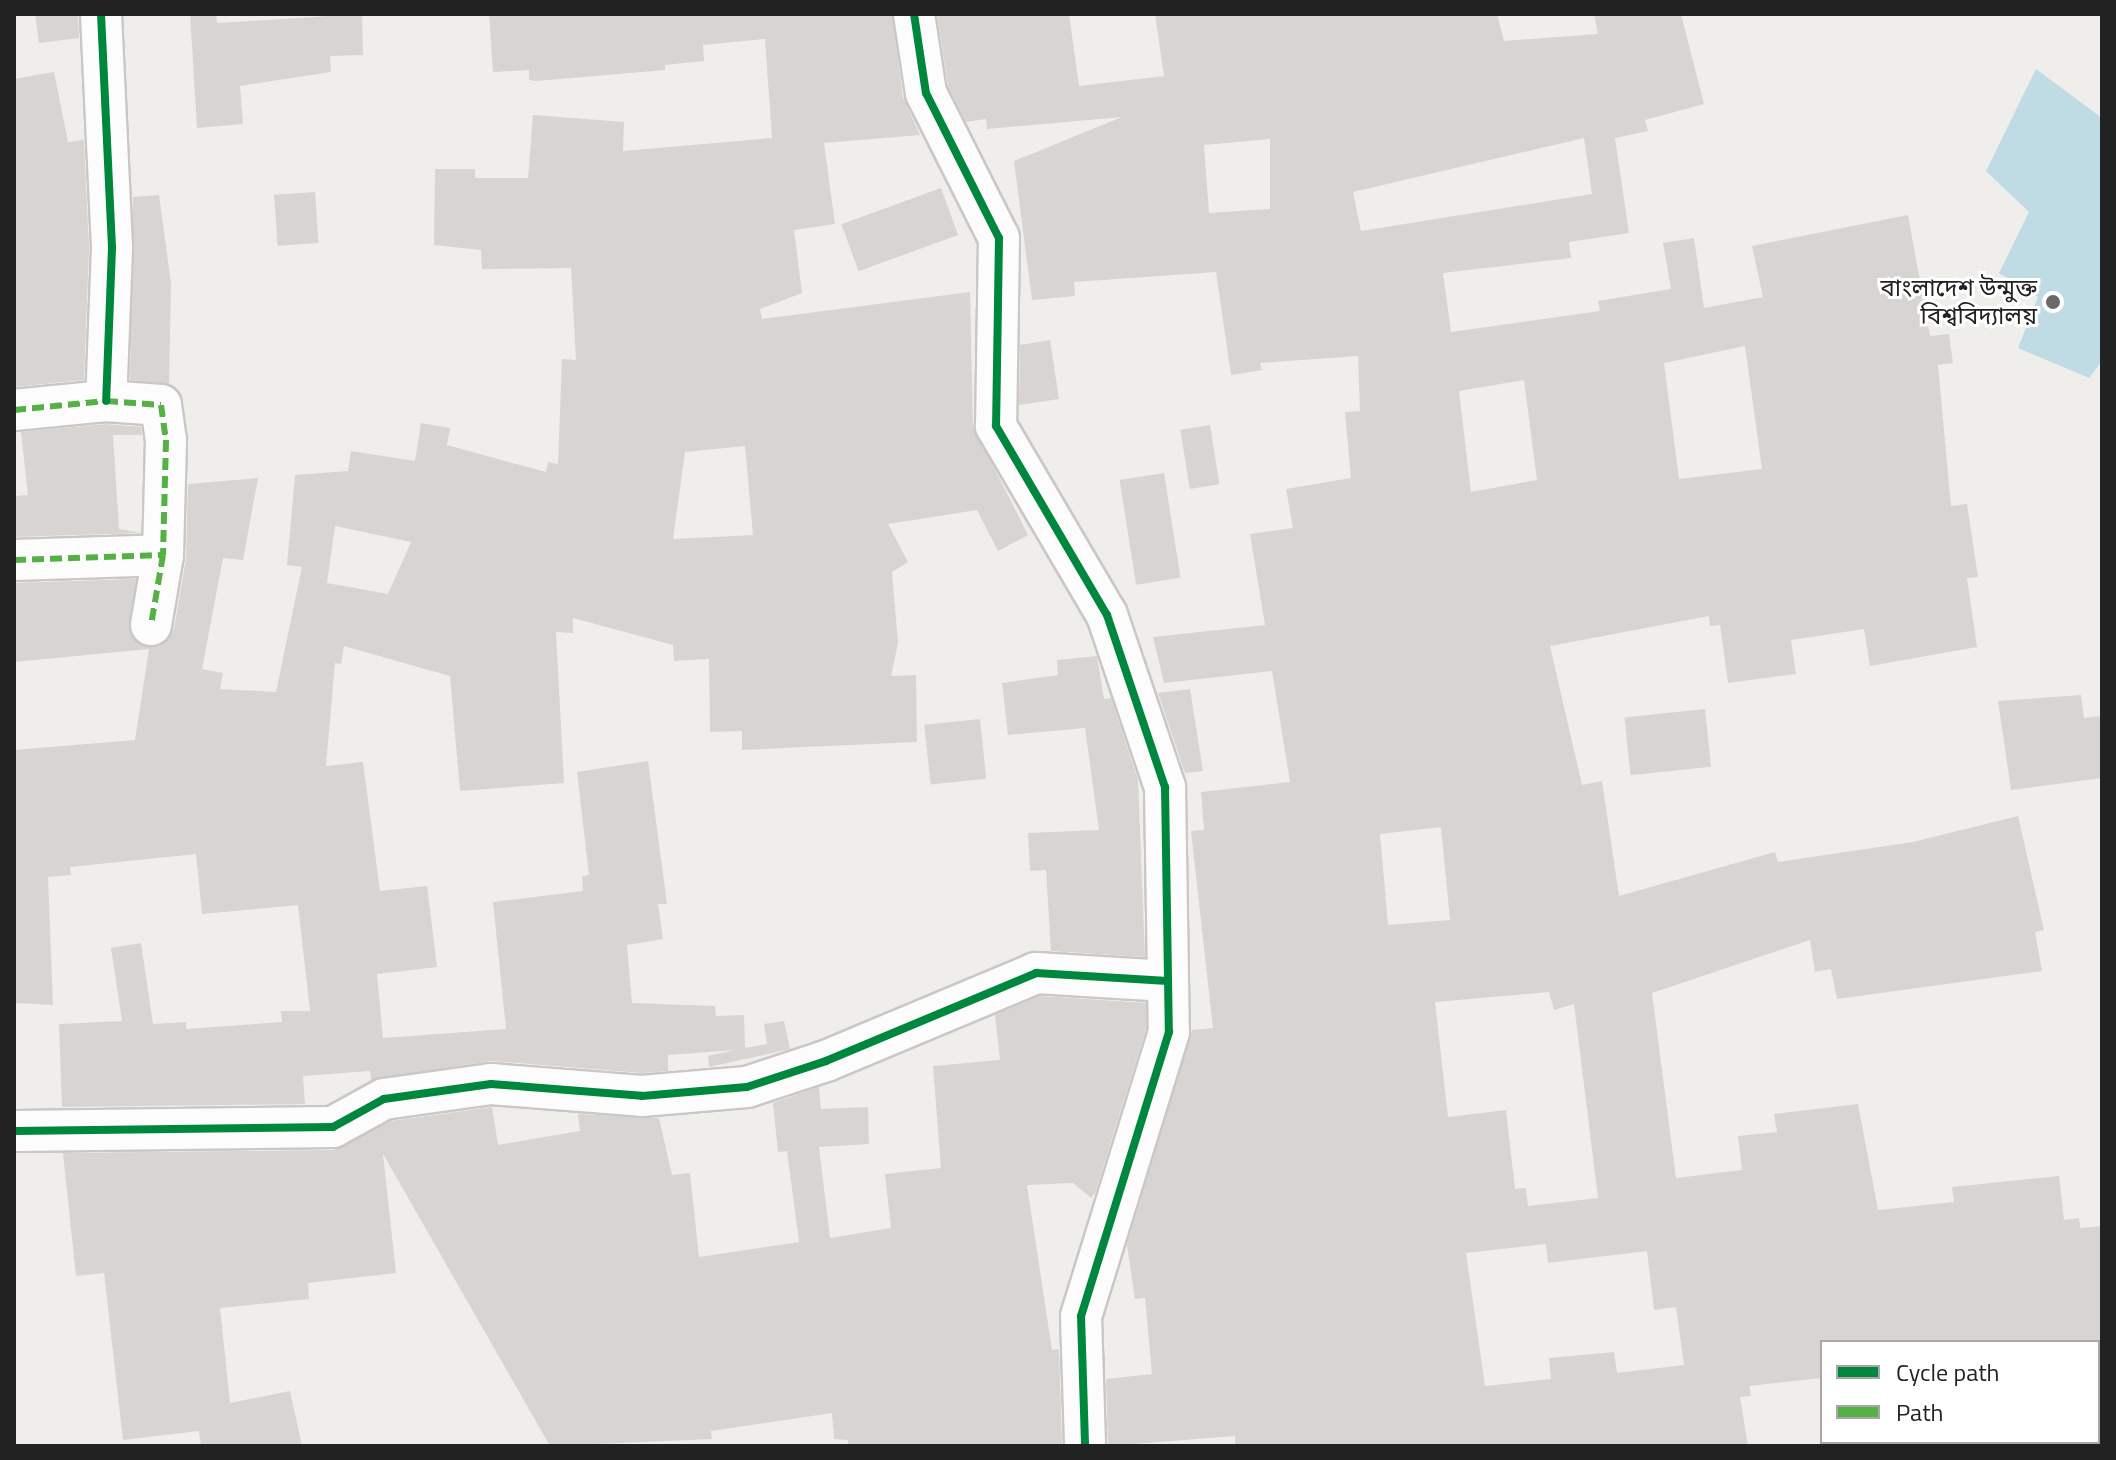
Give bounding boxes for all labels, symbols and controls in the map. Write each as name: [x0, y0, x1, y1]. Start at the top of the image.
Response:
place label: বাংলাদেশ উন্মুক্ত বিশ্ববিদ্যালয়: [1880, 274, 2037, 330]
marker: বাংলাদেশ উন্মুক্ত বিশ্ববিদ্যালয়: [2044, 293, 2062, 311]
legend: [1820, 1340, 2100, 1444]
text: Cycle path: [1896, 1354, 1999, 1390]
text: Path: [1896, 1394, 1943, 1430]

